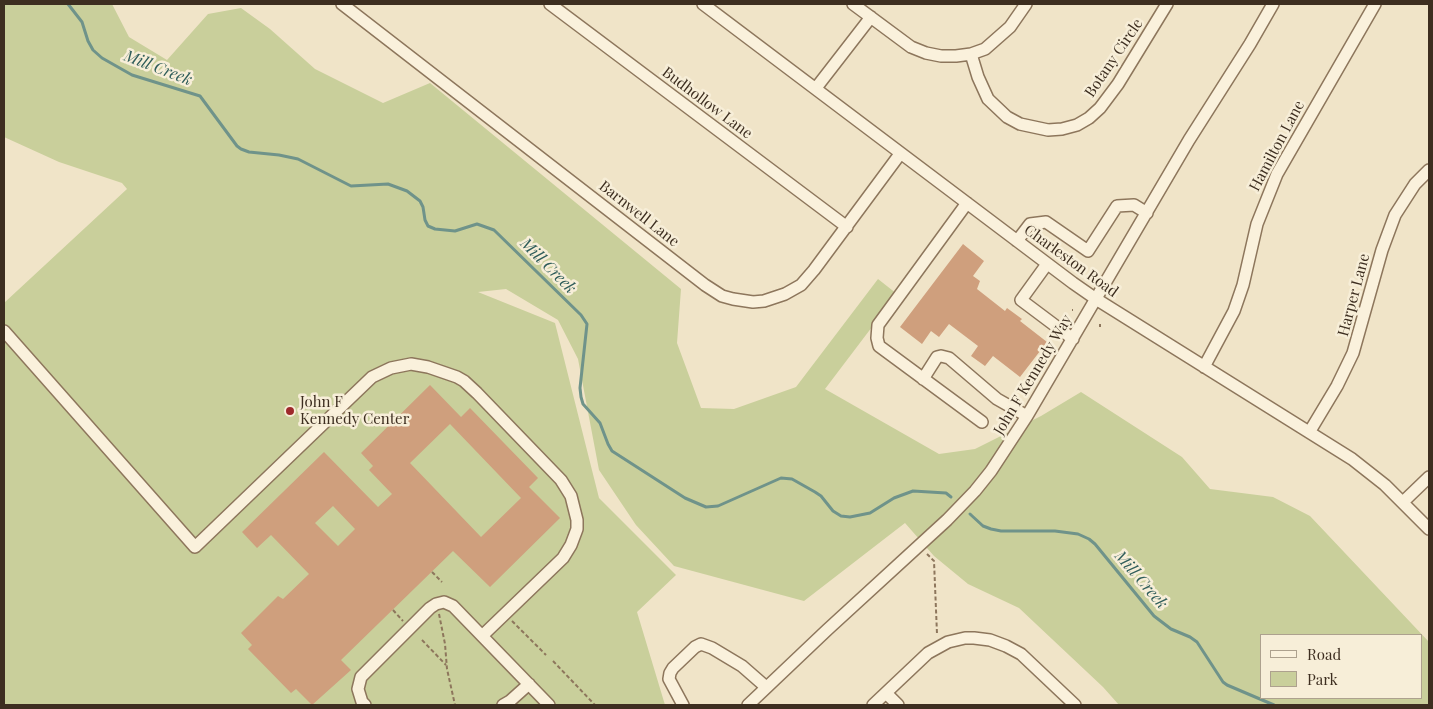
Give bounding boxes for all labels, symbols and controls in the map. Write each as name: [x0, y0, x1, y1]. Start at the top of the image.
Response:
street label: Botany Circle: [1081, 15, 1147, 101]
water label: Mill Creek: [121, 46, 195, 90]
street label: Budhollow Lane: [658, 63, 756, 143]
street label: Hamilton Lane: [1246, 98, 1308, 194]
street label: Barnwell Lane: [595, 177, 683, 251]
street label: Charleston Road: [1021, 221, 1121, 301]
water label: Mill Creek: [516, 234, 580, 298]
street label: Harper Lane: [1334, 252, 1374, 338]
street label: John F Kennedy Way: [990, 312, 1076, 438]
place label: John F Kennedy Center: [300, 393, 409, 428]
marker: John F Kennedy Center: [284, 405, 296, 417]
water label: Mill Creek: [1110, 547, 1172, 613]
legend: [1260, 634, 1423, 699]
text: Road: [1307, 644, 1341, 664]
text: Park: [1307, 669, 1338, 689]

